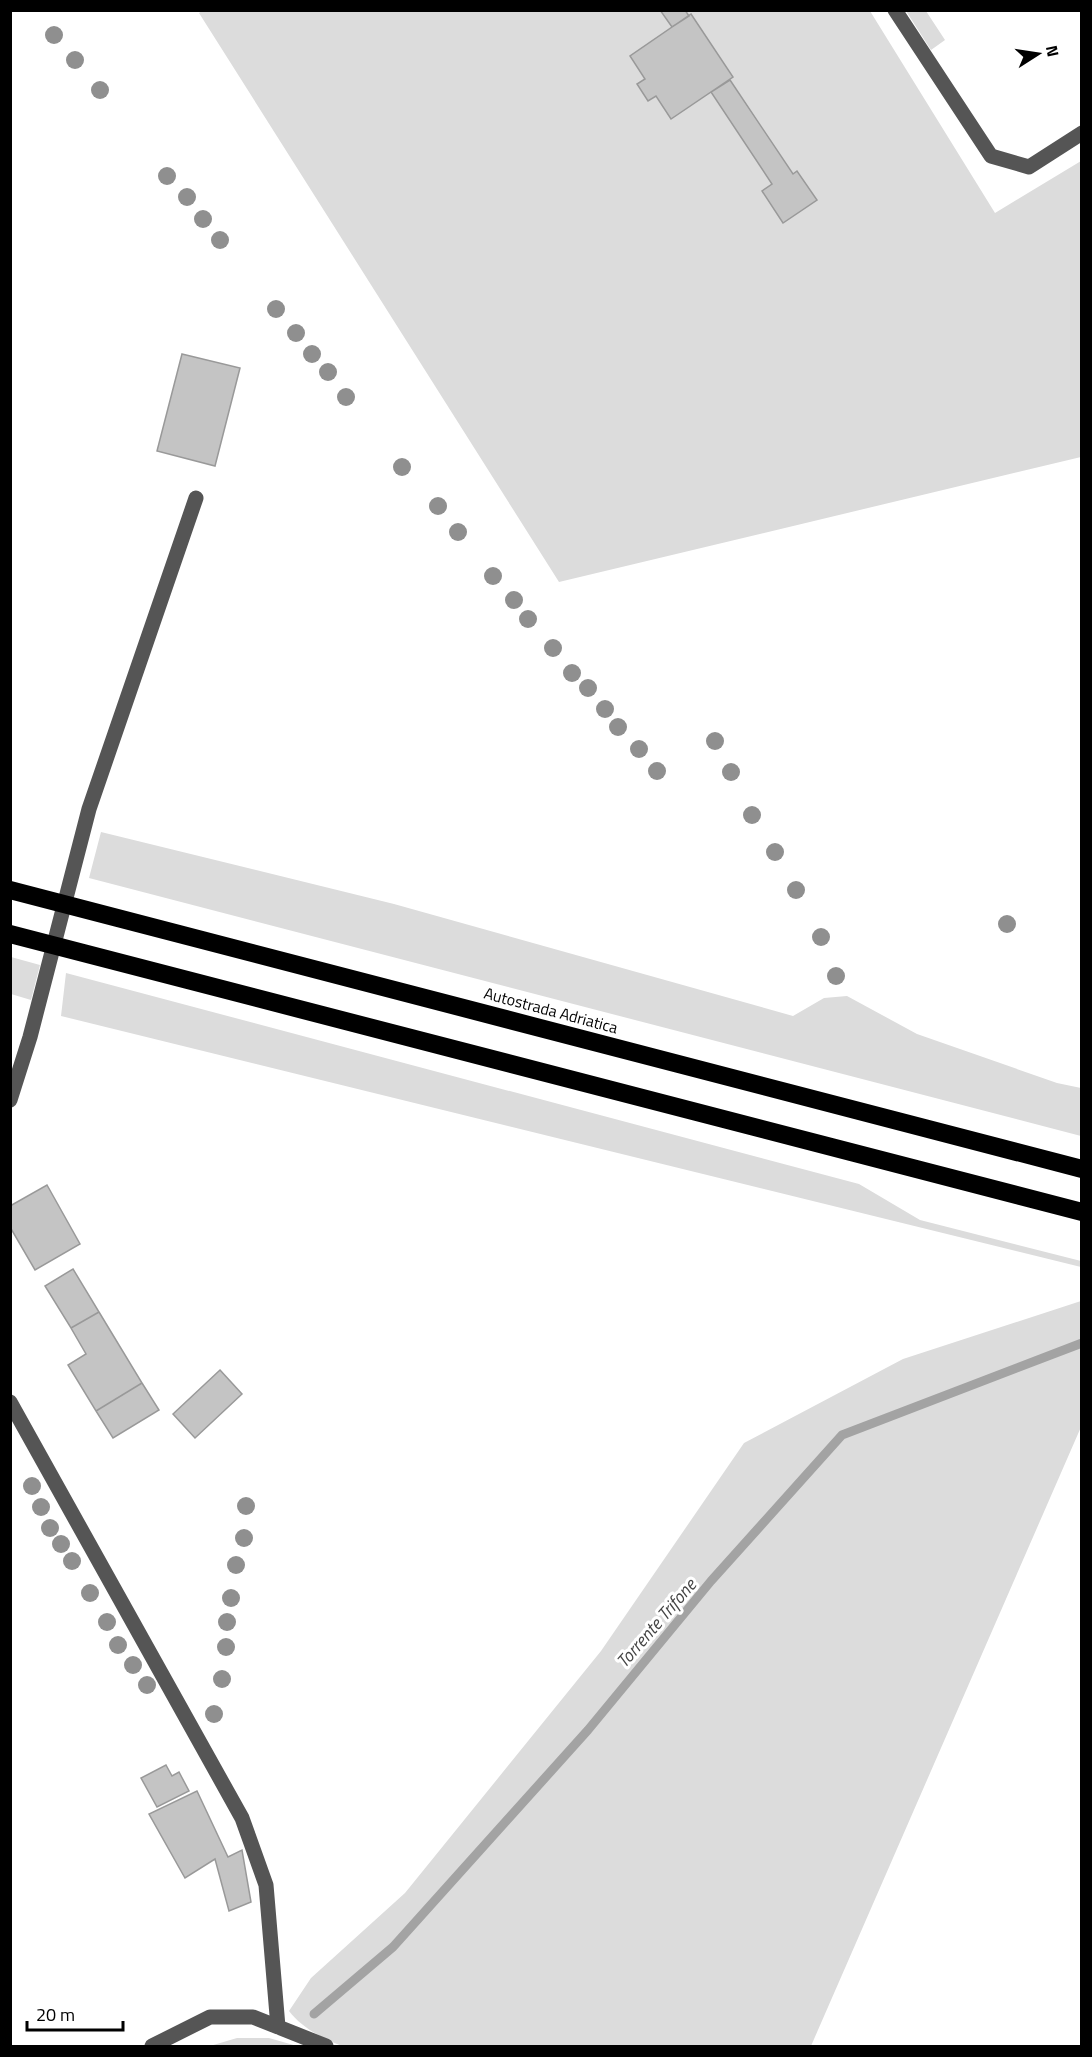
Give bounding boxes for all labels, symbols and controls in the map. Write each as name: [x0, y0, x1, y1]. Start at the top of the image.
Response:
north arrow: [1008, 24, 1068, 84]
text: N: [1040, 43, 1066, 59]
street label: Autostrada Adriatica: [481, 981, 621, 1039]
water label: Torrente Trifone: [610, 1571, 704, 1674]
scale bar: [27, 1994, 123, 2032]
text: 20 m: [36, 2001, 75, 2028]

